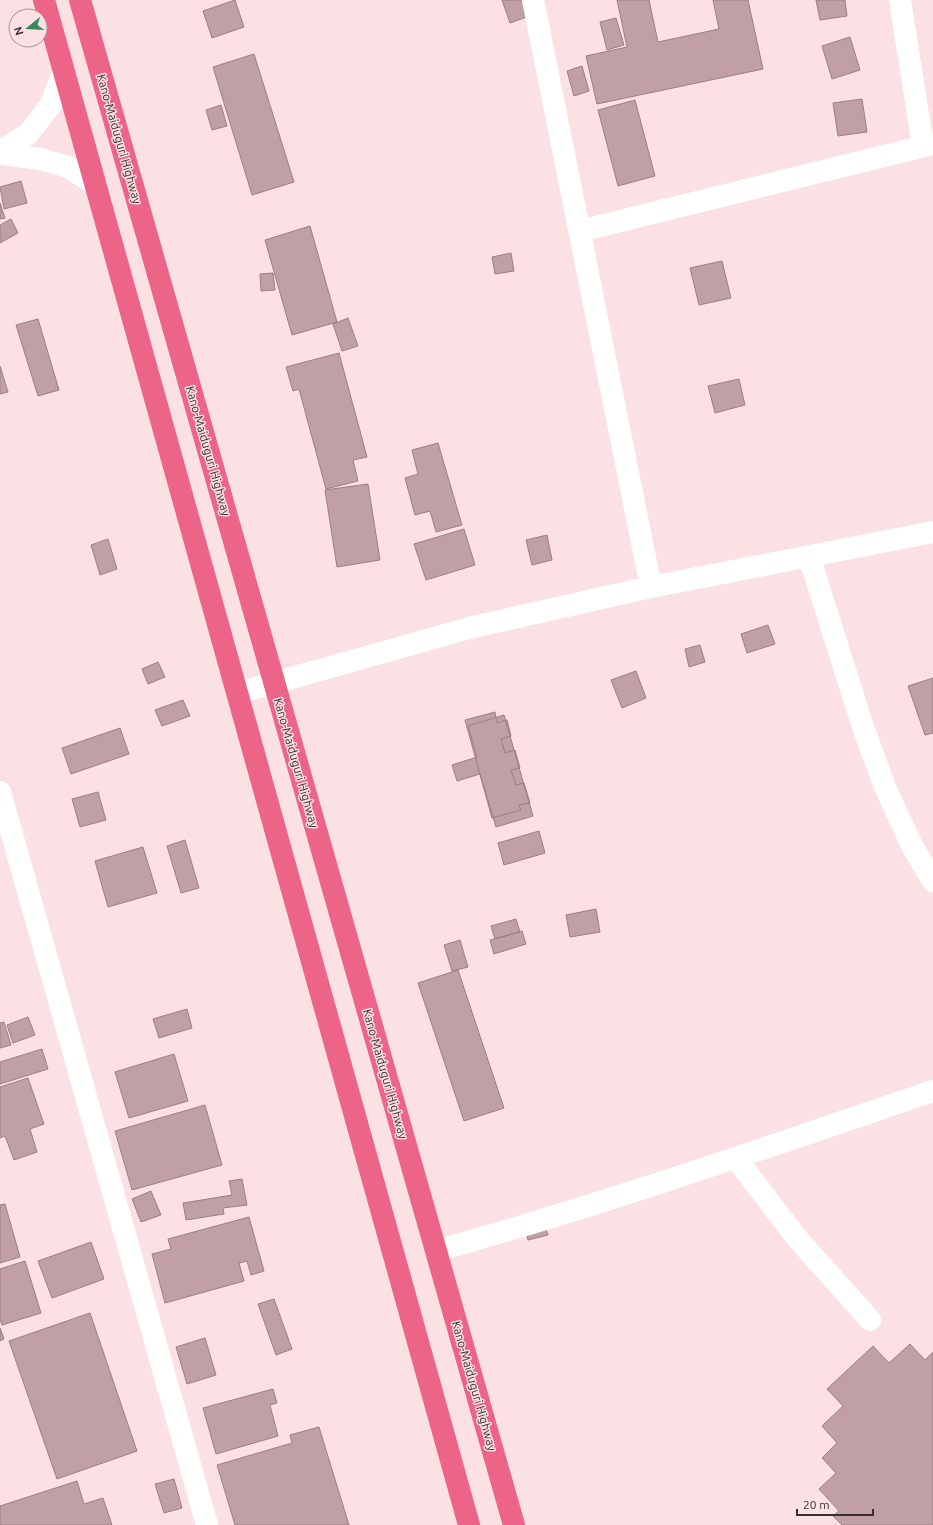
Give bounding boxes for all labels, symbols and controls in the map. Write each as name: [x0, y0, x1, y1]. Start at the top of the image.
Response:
north arrow: [8, 8, 48, 48]
text: N: [12, 25, 25, 37]
street label: Kano-Maiduguri Highway: [95, 72, 144, 205]
street label: Kano-Maiduguri Highway: [184, 384, 233, 517]
street label: Kano-Maiduguri Highway: [272, 696, 321, 829]
street label: Kano-Maiduguri Highway: [361, 1007, 410, 1140]
street label: Kano-Maiduguri Highway: [450, 1319, 499, 1452]
scale bar: [797, 1491, 873, 1517]
text: 20 m: [803, 1498, 830, 1511]

